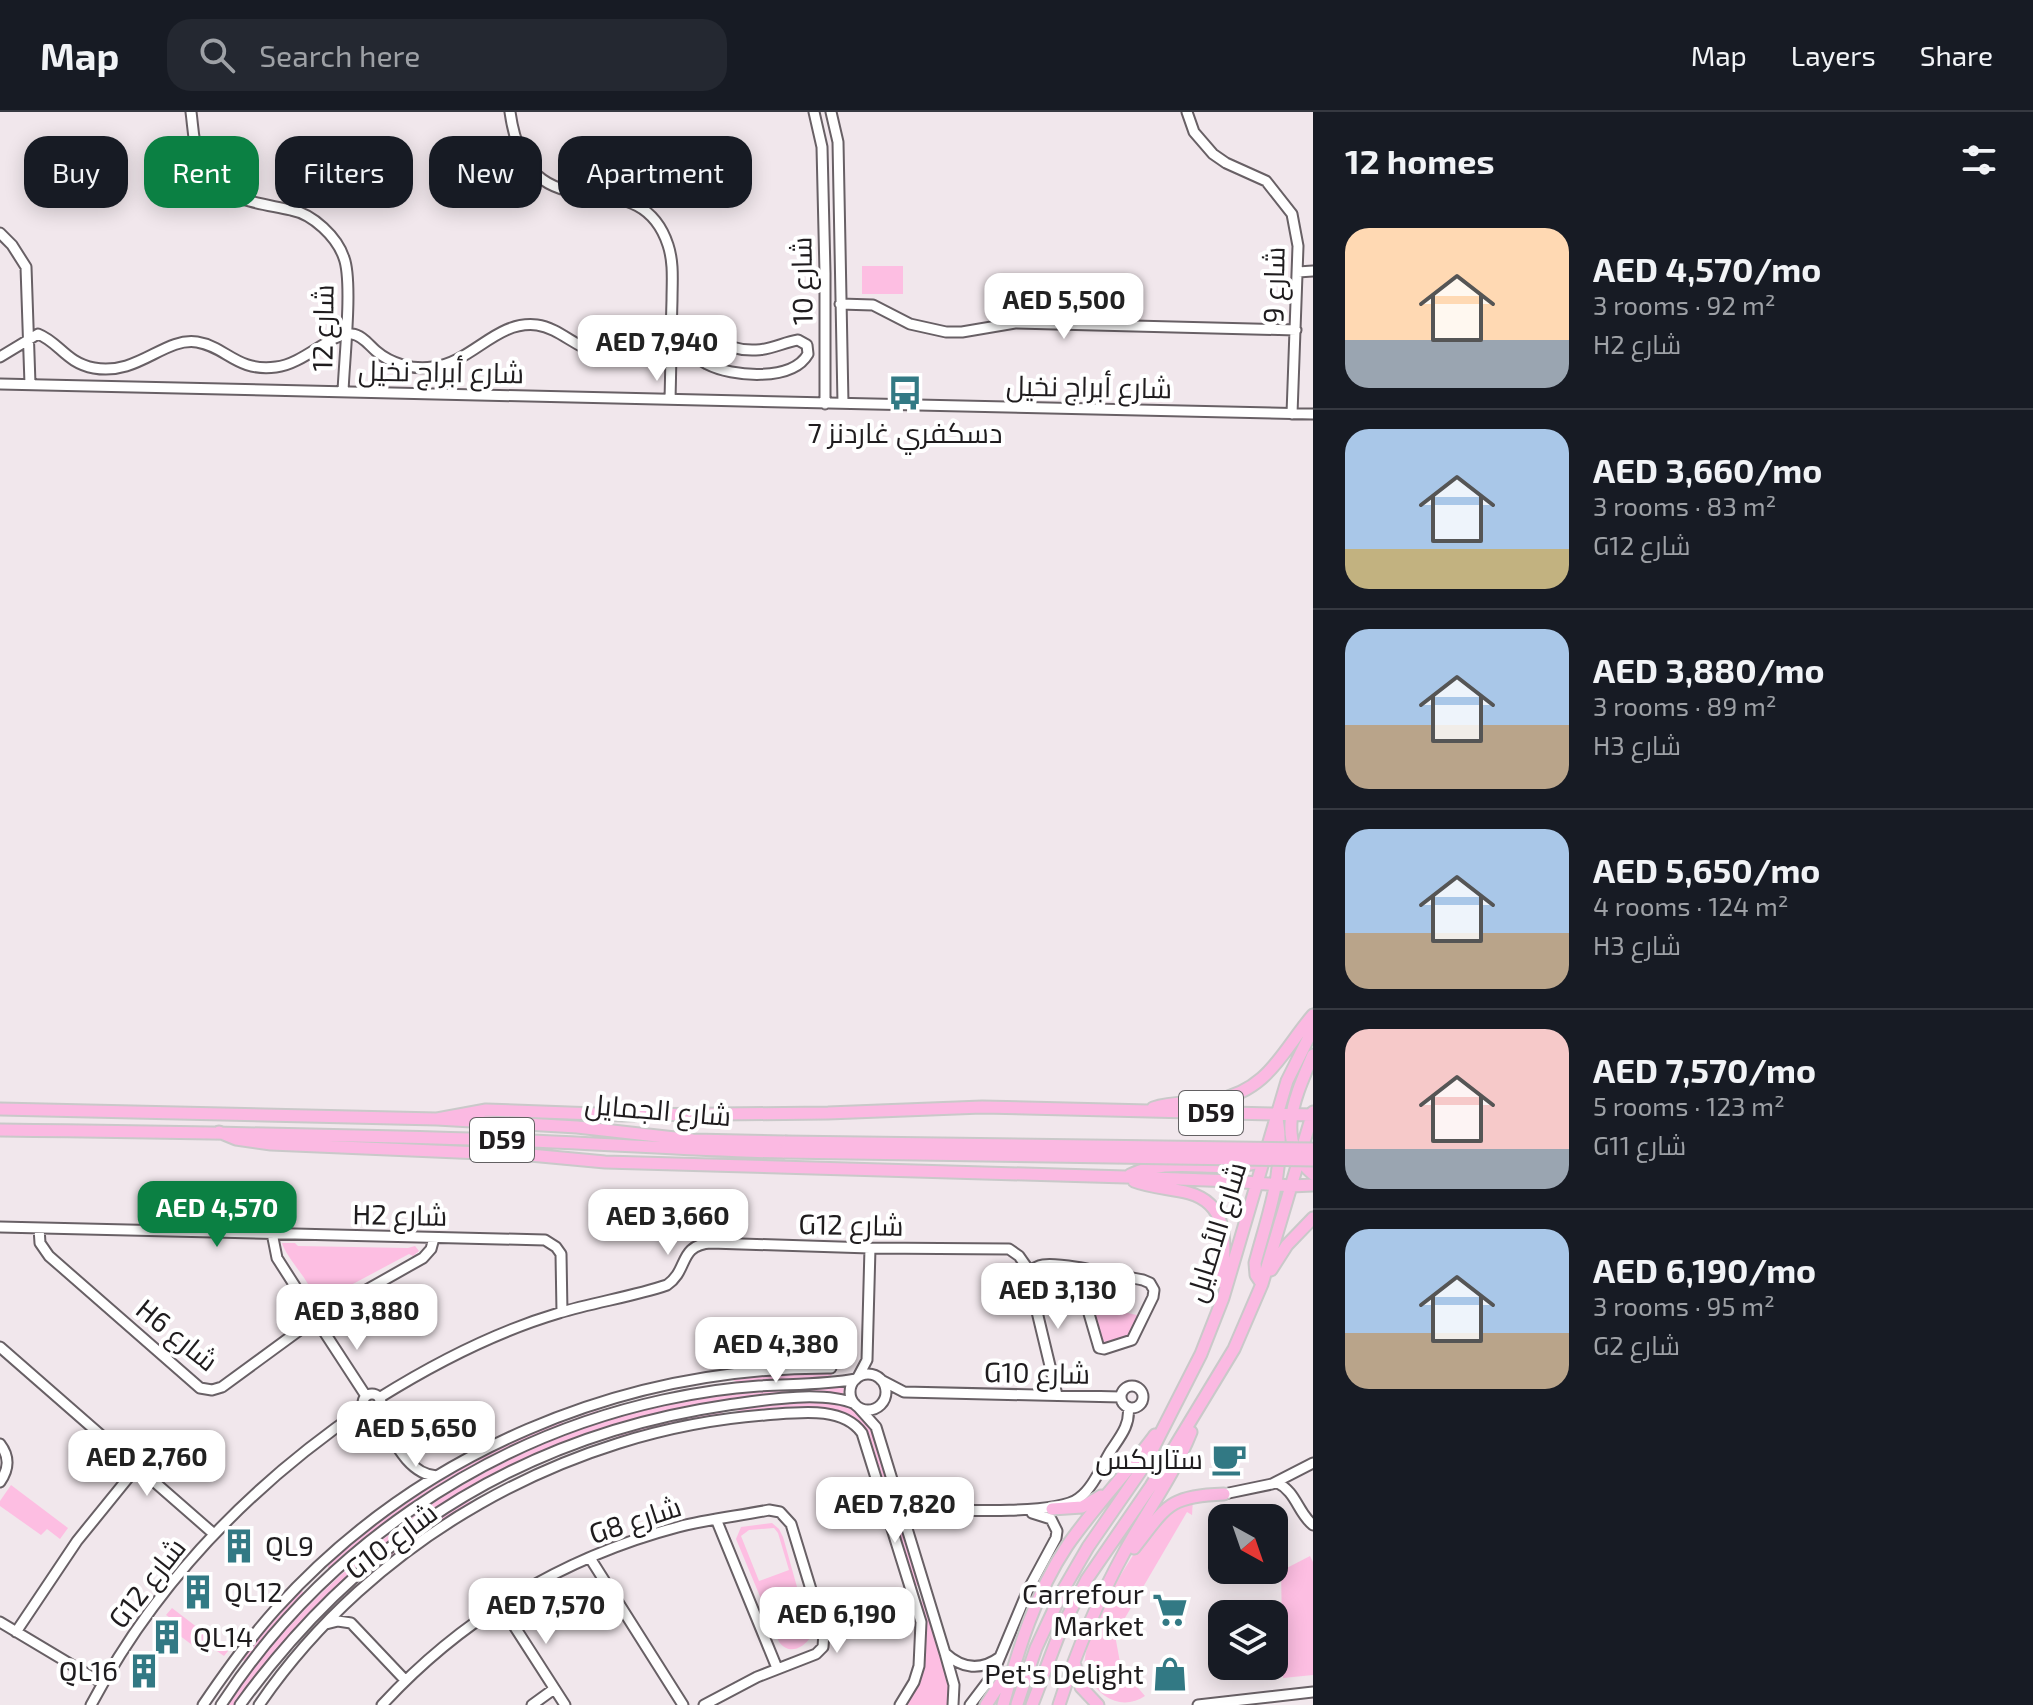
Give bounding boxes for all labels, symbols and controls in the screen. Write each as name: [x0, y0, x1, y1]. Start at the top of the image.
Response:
search box: [167, 19, 727, 91]
text: Map: [40, 32, 119, 78]
icon: search: [195, 33, 239, 77]
text: Search here: [259, 37, 420, 73]
text: Map: [1691, 38, 1747, 72]
text: Layers: [1791, 38, 1876, 72]
text: Share: [1920, 38, 1993, 72]
chip: Buy: [24, 136, 128, 208]
chip: Rent: [144, 136, 259, 208]
chip: Filters: [275, 136, 413, 208]
chip: New: [429, 136, 542, 208]
chip: Apartment: [558, 136, 752, 208]
icon: filters: [1957, 138, 2001, 182]
text: 12 homes: [1345, 140, 1494, 181]
street label: شارع 10: [783, 236, 822, 326]
street label: شارع 9: [1255, 246, 1294, 324]
text: AED 4,570/mo: [1593, 248, 1821, 289]
icon: home: [1409, 260, 1505, 356]
pin: AED 5,500: [972, 273, 1156, 341]
text: AED 5,500: [1002, 283, 1126, 314]
street label: شارع 12: [304, 284, 343, 372]
text: 3 rooms · 92 m²: [1593, 289, 1775, 320]
pin: AED 7,940: [565, 315, 749, 383]
text: AED 7,940: [596, 325, 718, 356]
text: H2 شارع: [1593, 328, 1681, 359]
street label: شارع أبراج نخيل: [358, 353, 524, 392]
street label: شارع أبراج نخيل: [1006, 368, 1172, 407]
bus stop icon: دسكفري غاردنز 7: [886, 374, 924, 412]
place label: دسكفري غاردنز 7: [808, 415, 1002, 455]
text: AED 3,660/mo: [1593, 449, 1822, 490]
icon: home: [1409, 461, 1505, 557]
text: 3 rooms · 83 m²: [1593, 490, 1776, 521]
text: G12 شارع: [1593, 529, 1690, 560]
text: AED 3,880/mo: [1593, 649, 1824, 690]
icon: home: [1409, 661, 1505, 757]
text: 3 rooms · 89 m²: [1593, 690, 1777, 721]
text: H3 شارع: [1593, 729, 1681, 760]
text: AED 5,650/mo: [1593, 849, 1820, 890]
icon: home: [1409, 861, 1505, 957]
text: 4 rooms · 124 m²: [1593, 890, 1788, 921]
text: H3 شارع: [1593, 929, 1681, 960]
text: AED 7,570/mo: [1593, 1049, 1816, 1090]
icon: home: [1409, 1061, 1505, 1157]
street label: شارع الجمايل: [583, 1086, 733, 1135]
text: 5 rooms · 123 m²: [1593, 1090, 1785, 1121]
road number: D59: [1179, 1091, 1243, 1135]
road number: D59: [470, 1118, 534, 1162]
text: G11 شارع: [1593, 1129, 1686, 1160]
street label: شارع الأصايل: [1178, 1158, 1255, 1307]
pin: AED 4,570: [125, 1181, 309, 1249]
pin: AED 3,660: [576, 1189, 760, 1257]
text: AED 4,570: [156, 1191, 278, 1222]
street label: H2 شارع: [352, 1196, 448, 1235]
text: AED 3,660: [606, 1199, 730, 1230]
street label: G12 شارع: [798, 1206, 904, 1245]
text: AED 6,190/mo: [1593, 1249, 1816, 1290]
icon: home: [1409, 1261, 1505, 1357]
pin: AED 3,130: [966, 1263, 1150, 1331]
text: AED 3,130: [999, 1273, 1117, 1304]
pin: AED 3,880: [265, 1284, 449, 1352]
text: 3 rooms · 95 m²: [1593, 1290, 1775, 1321]
street label: H6 شارع: [128, 1291, 225, 1380]
text: AED 3,880: [294, 1294, 420, 1325]
pin: AED 4,380: [684, 1317, 868, 1385]
text: AED 4,380: [713, 1327, 839, 1358]
text: G2 شارع: [1593, 1329, 1680, 1360]
street label: G10 شارع: [984, 1354, 1090, 1393]
pin: AED 5,650: [324, 1401, 508, 1469]
text: AED 5,650: [355, 1411, 477, 1442]
pin: AED 2,760: [55, 1430, 239, 1498]
text: AED 2,760: [86, 1440, 208, 1471]
cafe icon: ستاربكس: [1210, 1440, 1248, 1478]
place label: ستاربكس: [1095, 1441, 1203, 1476]
pin: AED 7,820: [803, 1477, 987, 1545]
text: AED 7,820: [834, 1487, 956, 1518]
street label: G8 شارع: [584, 1488, 686, 1553]
street label: G10 شارع: [338, 1495, 445, 1588]
north arrow: [1208, 1504, 1288, 1584]
map controls: [1208, 1504, 1288, 1680]
building icon: QL9: [220, 1527, 258, 1565]
place label: QL9: [265, 1528, 314, 1562]
street label: G12 شارع: [101, 1531, 194, 1636]
building icon: QL12: [179, 1573, 217, 1611]
place label: QL12: [224, 1574, 283, 1608]
place label: Carrefour Market: [1022, 1576, 1144, 1642]
pin: AED 7,570: [454, 1578, 638, 1646]
pin: AED 6,190: [745, 1587, 929, 1655]
text: AED 7,570: [487, 1588, 605, 1619]
supermarket icon: Carrefour Market: [1151, 1591, 1189, 1629]
text: AED 6,190: [778, 1597, 896, 1628]
button: layers: [1208, 1600, 1288, 1680]
building icon: QL14: [148, 1618, 186, 1656]
place label: QL14: [193, 1619, 253, 1653]
building icon: QL16: [125, 1652, 163, 1690]
place label: QL16: [59, 1653, 118, 1687]
shop icon: Pet's Delight: [1151, 1655, 1189, 1693]
place label: Pet's Delight: [984, 1656, 1144, 1690]

